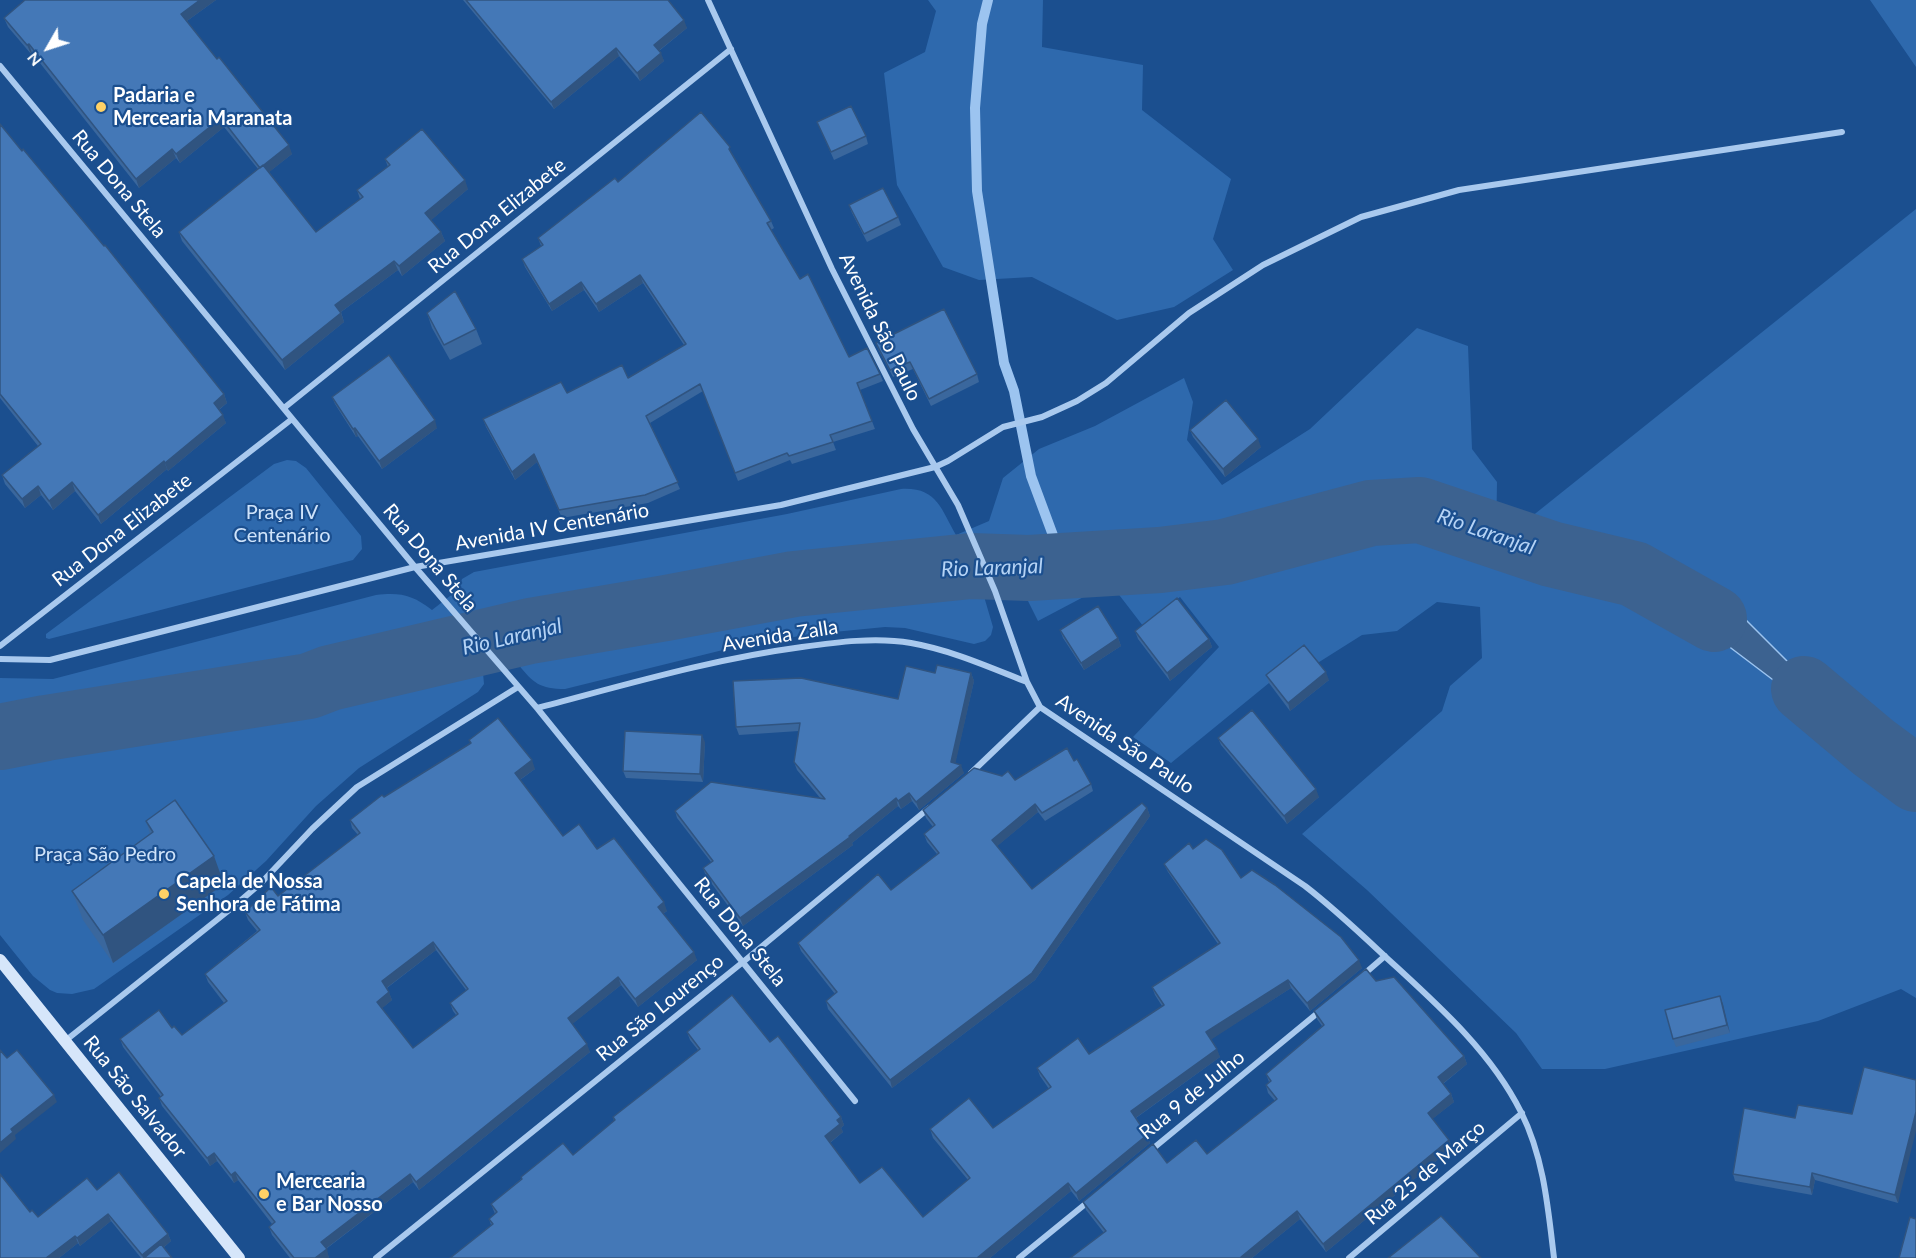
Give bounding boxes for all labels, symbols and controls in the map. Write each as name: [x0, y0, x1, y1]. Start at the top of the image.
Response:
north arrow: [18, 18, 78, 78]
text: N: [22, 49, 45, 70]
place label: Padaria e Mercearia Maranata: [113, 84, 292, 131]
marker: Padaria e Mercearia Maranata: [94, 100, 108, 114]
street label: Rua Dona Stela: [67, 125, 171, 243]
street label: Rua Dona Elizabete: [423, 153, 571, 279]
street label: Avenida São Paulo: [834, 249, 926, 405]
street label: Rua Dona Elizabete: [48, 468, 196, 592]
street label: Avenida IV Centenário: [453, 498, 651, 556]
street label: Rua Dona Stela: [378, 499, 482, 617]
park label: Praça IV Centenário: [234, 501, 330, 548]
water label: Rio Laranjal: [1434, 504, 1538, 560]
water label: Rio Laranjal: [941, 554, 1043, 582]
water label: Rio Laranjal: [460, 613, 564, 661]
street label: Avenida Zalla: [720, 615, 840, 657]
street label: Avenida São Paulo: [1051, 689, 1199, 799]
park label: Praça São Pedro: [34, 843, 176, 867]
place label: Capela de Nossa Senhora de Fátima: [176, 870, 341, 917]
street label: Rua Dona Stela: [689, 872, 791, 992]
marker: Capela de Nossa Senhora de Fátima: [157, 887, 171, 901]
street label: Rua São Lourenço: [592, 949, 728, 1067]
street label: Rua São Salvador: [78, 1031, 192, 1163]
street label: Rua 9 de Julho: [1135, 1045, 1249, 1145]
street label: Rua 25 de Março: [1360, 1116, 1490, 1230]
place label: Mercearia e Bar Nosso: [276, 1170, 383, 1217]
marker: Mercearia e Bar Nosso: [257, 1187, 271, 1201]

